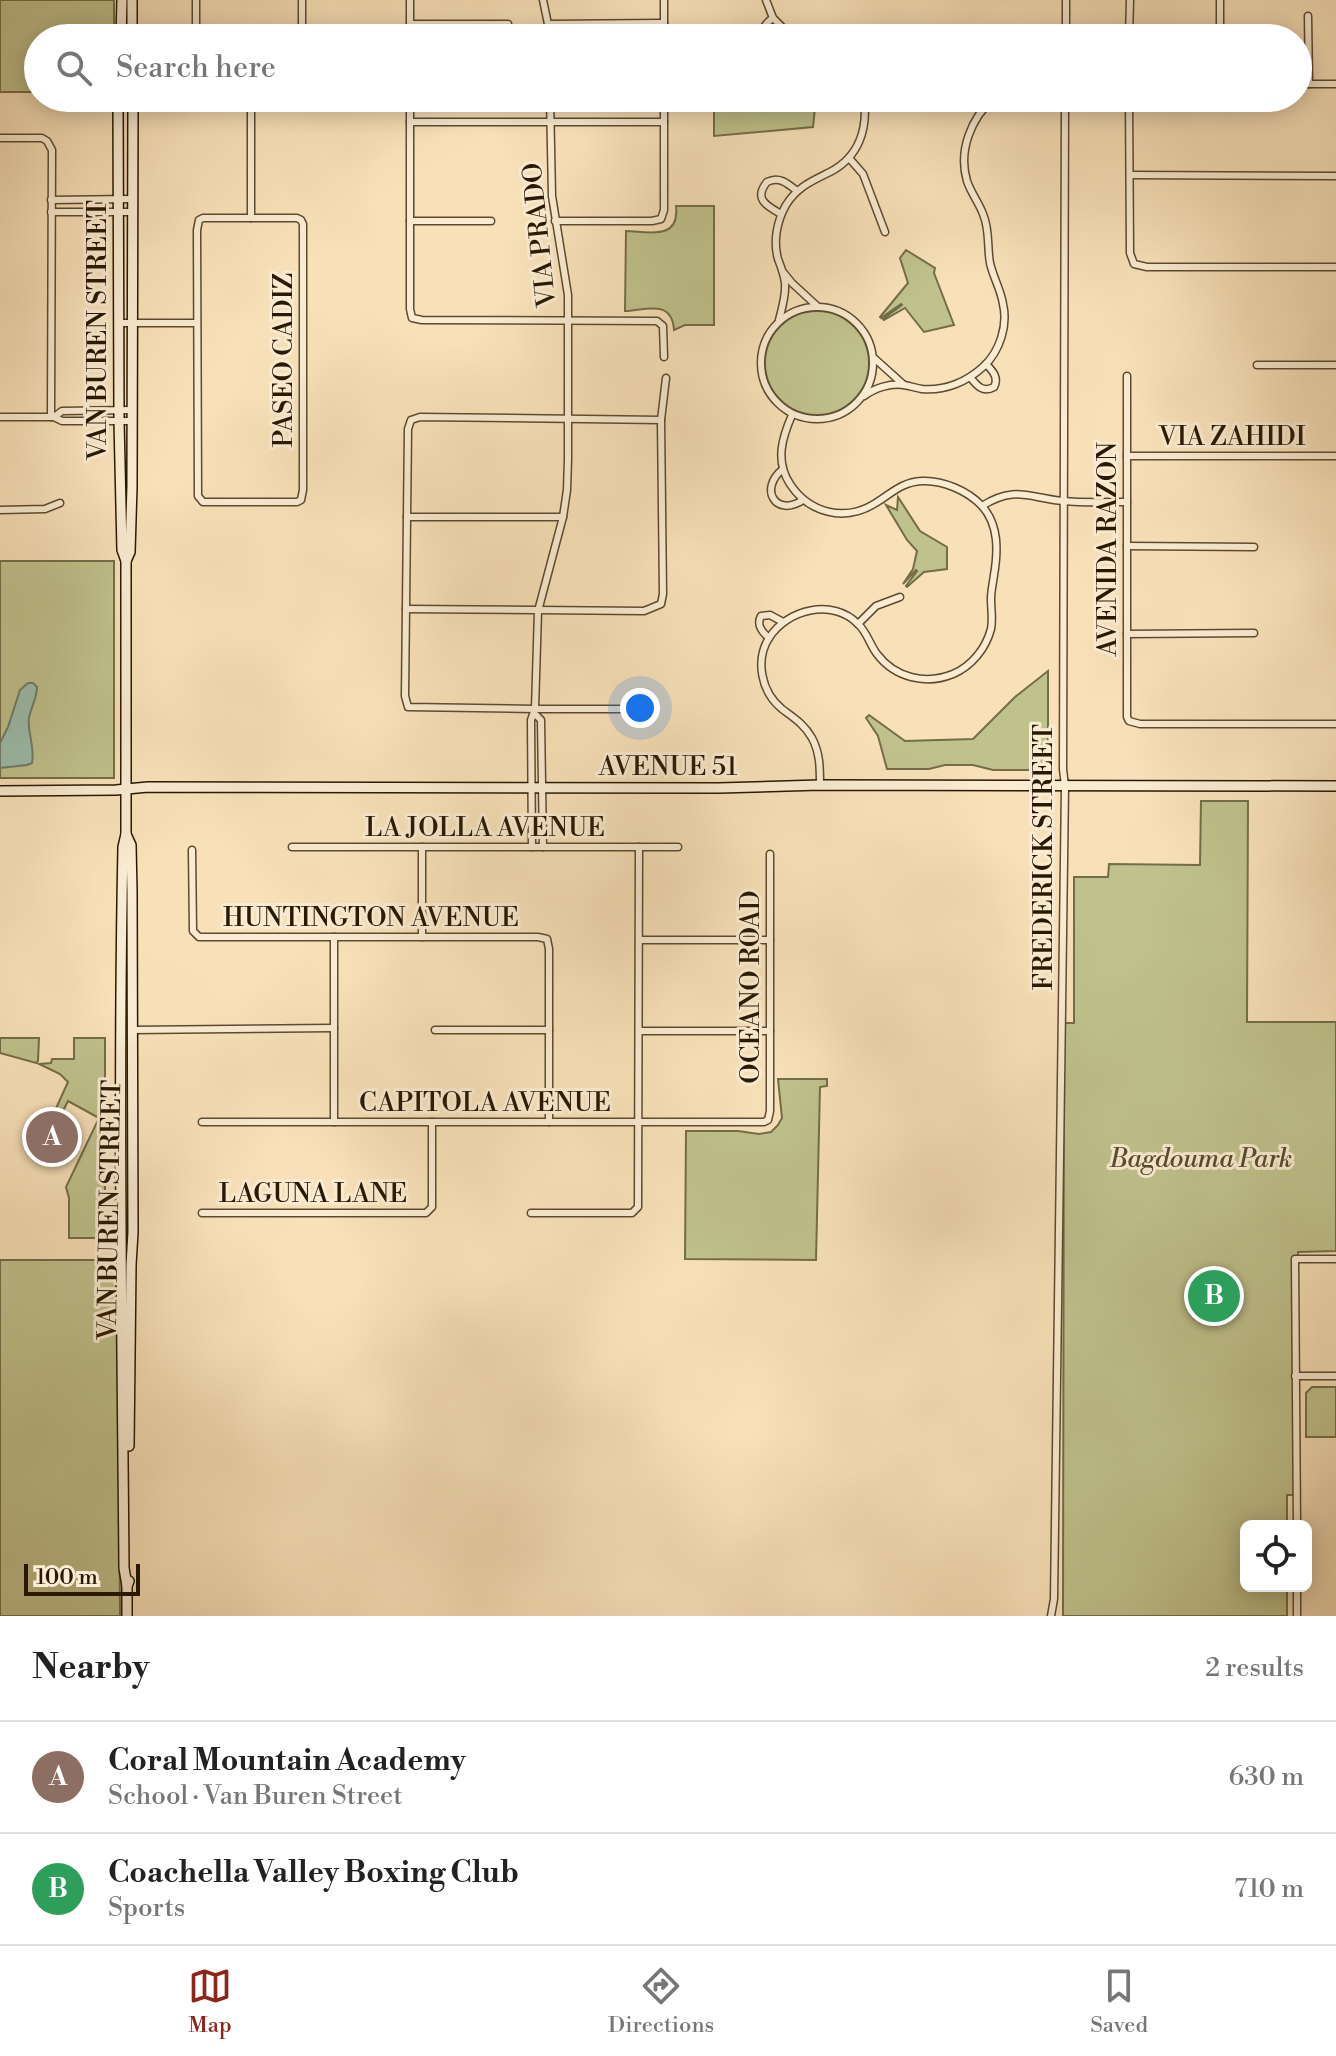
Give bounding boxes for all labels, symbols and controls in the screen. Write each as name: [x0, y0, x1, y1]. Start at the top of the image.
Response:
search box: [24, 24, 1312, 112]
icon: search: [52, 46, 96, 90]
text: Search here: [116, 49, 276, 87]
street label: VIA PRADO: [516, 161, 564, 310]
street label: VAN BUREN STREET: [82, 200, 114, 461]
street label: PASEO CADIZ: [268, 272, 300, 448]
street label: VIA ZAHIDI: [1157, 421, 1306, 453]
street label: AVENIDA RAZON: [1092, 441, 1124, 657]
your location: [620, 688, 660, 728]
street label: FREDERICK STREET: [1028, 724, 1060, 990]
street label: AVENUE 51: [598, 751, 737, 783]
street label: LA JOLLA AVENUE: [365, 812, 605, 844]
street label: OCEANO ROAD: [735, 890, 767, 1084]
street label: HUNTINGTON AVENUE: [223, 902, 519, 934]
street label: VAN BUREN STREET: [92, 1080, 128, 1341]
street label: CAPITOLA AVENUE: [359, 1087, 611, 1119]
pin: A: [26, 1107, 78, 1167]
park label: Bagdouma Park: [1109, 1143, 1292, 1175]
street label: LAGUNA LANE: [219, 1178, 407, 1210]
pin: B: [1188, 1266, 1240, 1326]
map controls: [1240, 1520, 1312, 1592]
button: locate: [1240, 1520, 1312, 1592]
scale bar: [24, 1560, 140, 1596]
text: 100 m: [36, 1564, 98, 1591]
text: Nearby: [32, 1647, 150, 1689]
text: 2 results: [1205, 1652, 1304, 1684]
text: Coral Mountain Academy: [108, 1742, 466, 1780]
text: A: [49, 1761, 67, 1793]
text: 630 m: [1229, 1761, 1304, 1793]
text: School · Van Buren Street: [108, 1780, 402, 1812]
text: Coachella Valley Boxing Club: [108, 1854, 519, 1892]
text: B: [48, 1873, 68, 1905]
text: 710 m: [1234, 1873, 1304, 1905]
text: Sports: [108, 1892, 185, 1924]
tab: Map: [188, 1964, 232, 2039]
tab: Directions: [608, 1964, 714, 2039]
tab: Saved: [1090, 1964, 1148, 2039]

